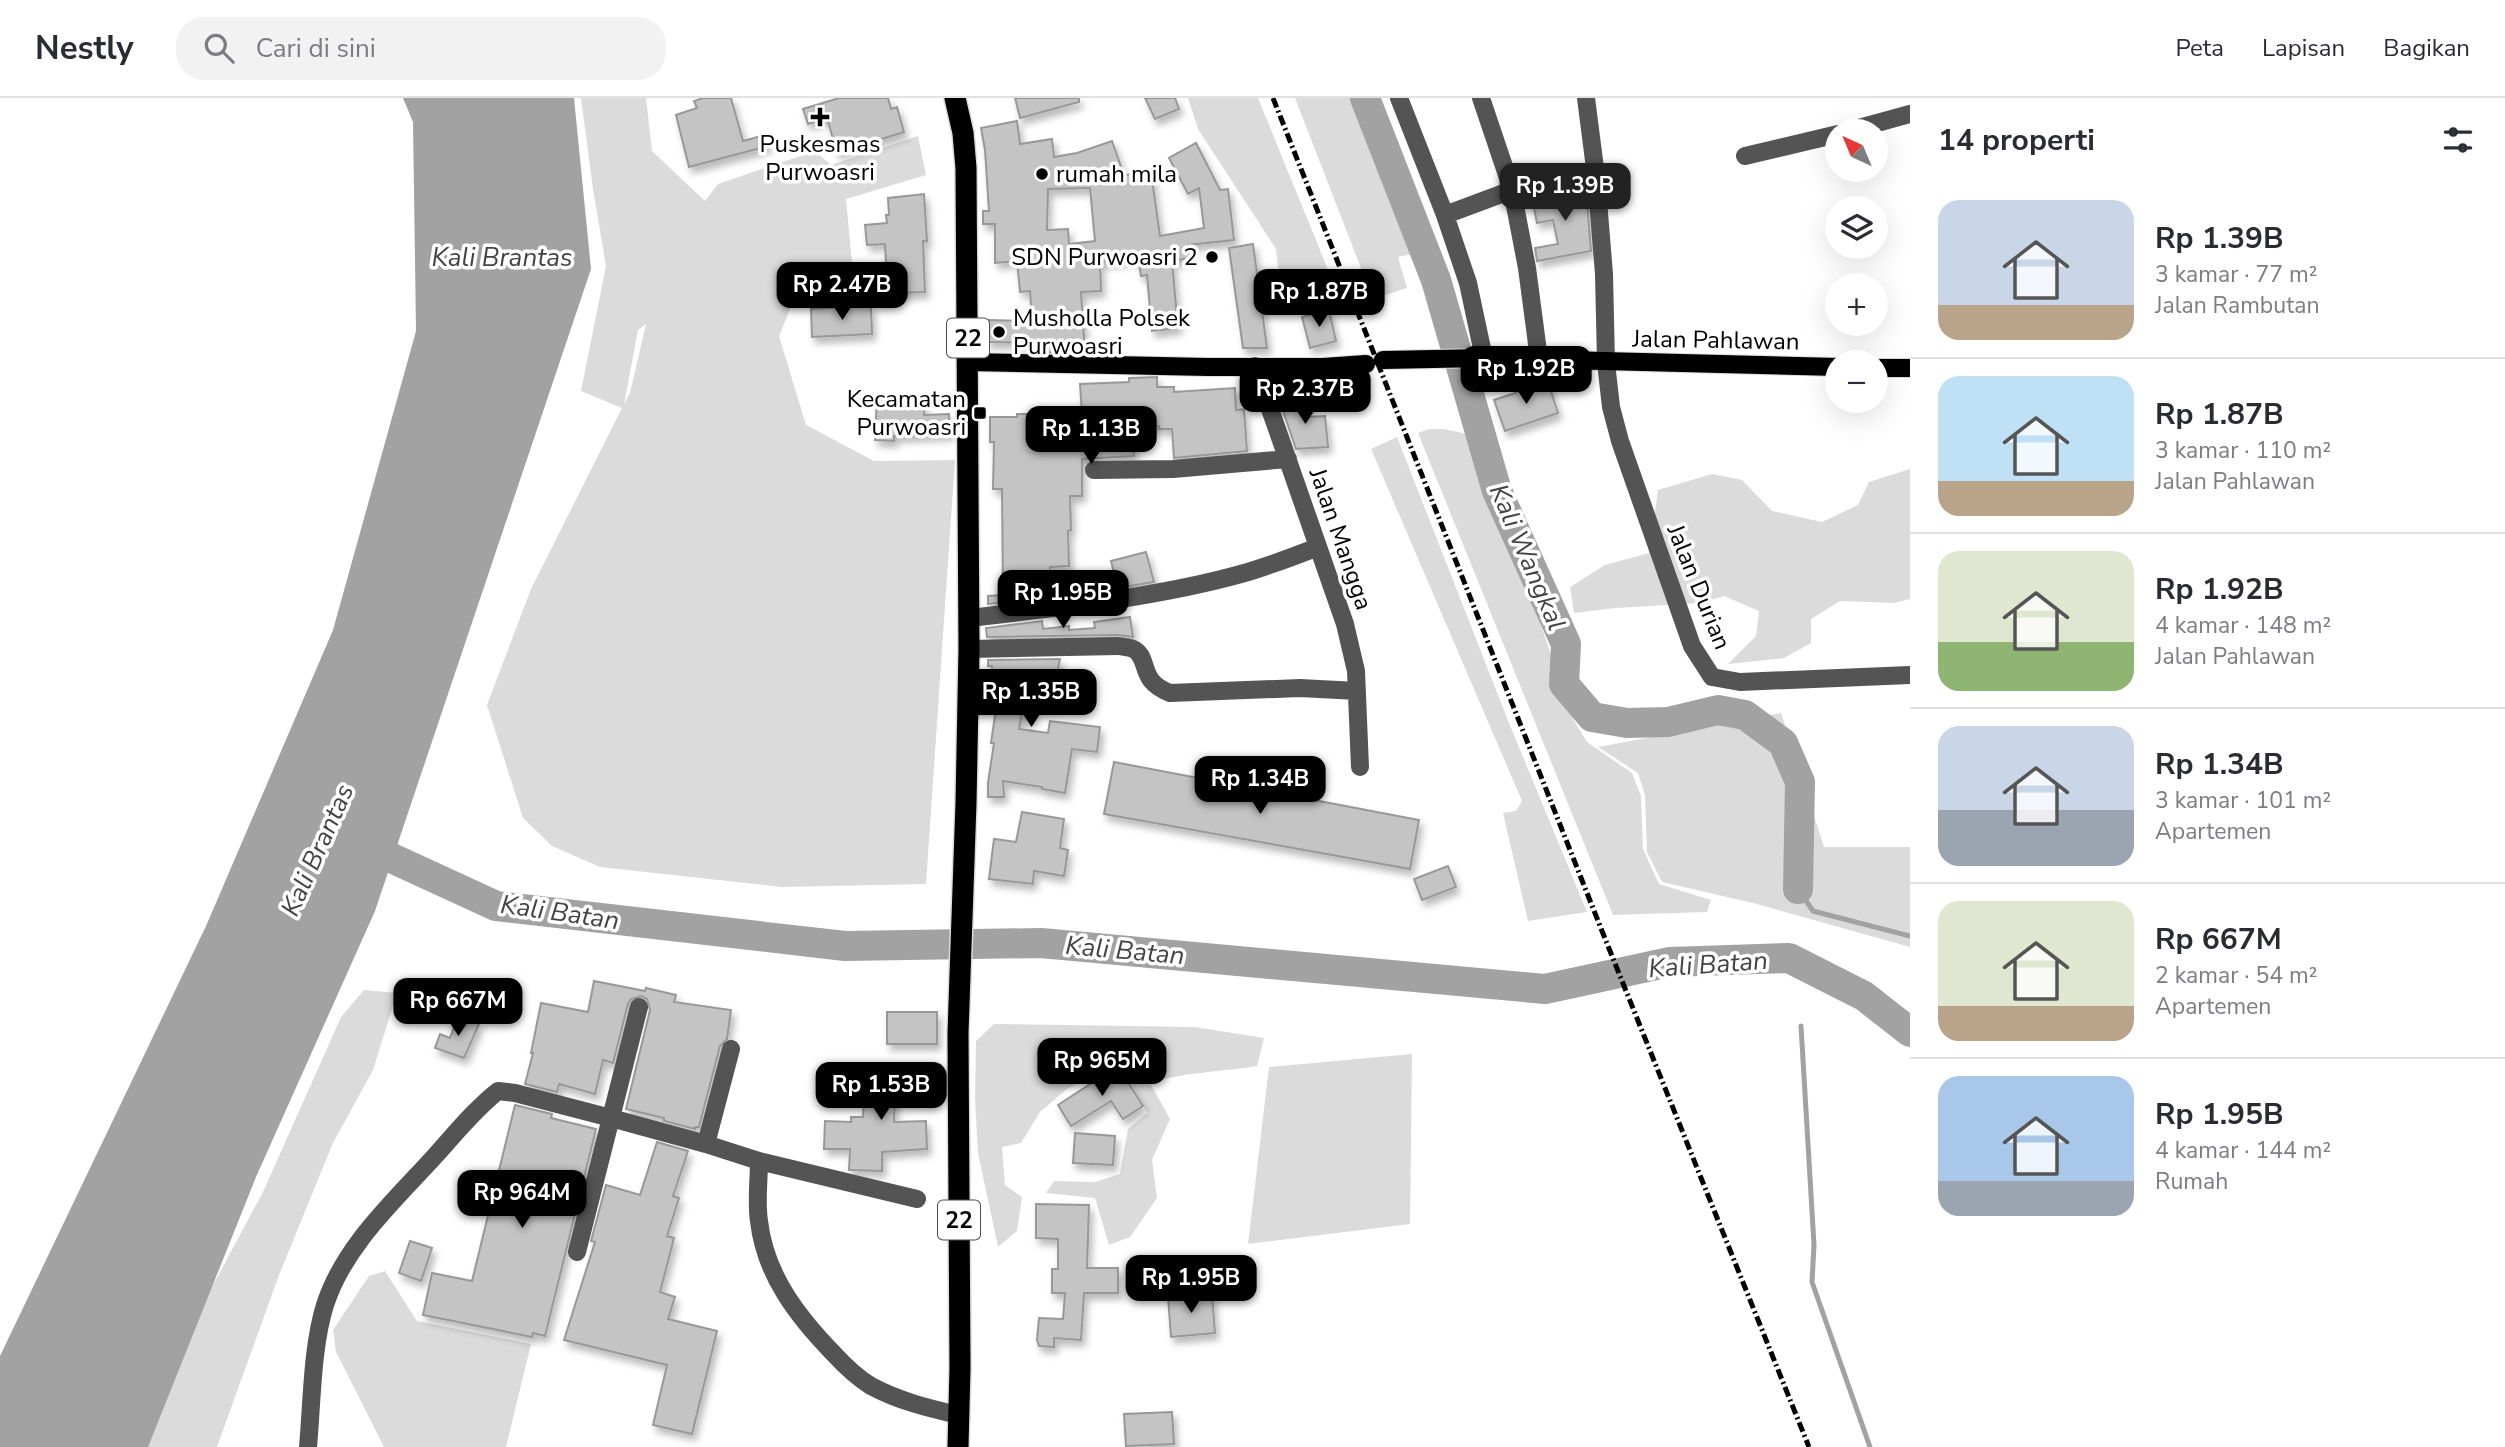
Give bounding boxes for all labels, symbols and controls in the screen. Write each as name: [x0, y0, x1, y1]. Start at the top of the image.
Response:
search box: [176, 17, 666, 80]
text: Nestly: [35, 26, 134, 71]
icon: search: [200, 29, 238, 67]
text: Cari di sini: [256, 31, 376, 66]
text: Peta: [2175, 32, 2224, 64]
text: Lapisan: [2262, 32, 2345, 64]
text: Bagikan: [2383, 32, 2470, 64]
marker: Puskesmas Purwoasri: [810, 107, 830, 127]
north arrow: [1825, 119, 1888, 182]
map controls: [1825, 119, 1888, 413]
text: 14 properti: [1938, 120, 2095, 161]
icon: filters: [2439, 121, 2477, 159]
place label: Puskesmas Purwoasri: [760, 128, 880, 188]
place label: rumah mila: [1056, 158, 1177, 190]
pin: Rp 1.39B: [1493, 164, 1637, 223]
marker: rumah mila: [1034, 166, 1050, 182]
text: Rp 1.39B: [1516, 170, 1614, 201]
button: layers: [1825, 196, 1888, 259]
text: Rp 1.39B: [2155, 218, 2284, 259]
icon: home: [1994, 228, 2078, 312]
water label: Kali Brantas: [431, 240, 573, 275]
place label: SDN Purwoasri 2: [1011, 241, 1198, 273]
marker: SDN Purwoasri 2: [1204, 249, 1220, 265]
text: 3 kamar · 77 m²: [2155, 259, 2317, 290]
pin: Rp 2.47B: [770, 262, 914, 322]
text: Rp 2.47B: [793, 269, 891, 300]
pin: Rp 1.87B: [1247, 270, 1391, 329]
button: +: [1825, 273, 1888, 336]
text: Rp 1.87B: [1270, 276, 1368, 307]
text: Jalan Rambutan: [2155, 290, 2319, 321]
place label: Musholla Polsek Purwoasri: [1013, 302, 1191, 362]
road number: 22: [947, 318, 989, 358]
street label: Jalan Pahlawan: [1631, 323, 1800, 357]
marker: Musholla Polsek Purwoasri: [991, 324, 1007, 340]
pin: Rp 1.92B: [1454, 346, 1598, 406]
button: −: [1825, 350, 1888, 413]
text: Rp 1.92B: [1477, 353, 1575, 384]
pin: Rp 2.37B: [1233, 366, 1377, 426]
text: Rp 2.37B: [1256, 373, 1354, 404]
place label: Kecamatan Purwoasri: [847, 383, 966, 443]
text: Rp 1.87B: [2155, 394, 2284, 435]
icon: home: [1994, 404, 2078, 488]
marker: Kecamatan Purwoasri: [972, 405, 988, 421]
pin: Rp 1.13B: [1019, 406, 1163, 466]
text: Rp 1.13B: [1042, 413, 1140, 444]
text: 3 kamar · 110 m²: [2155, 435, 2331, 466]
street label: Jalan Mangga: [1301, 463, 1380, 614]
text: Jalan Pahlawan: [2155, 466, 2315, 497]
water label: Kali Wangkal: [1481, 479, 1574, 636]
street label: Jalan Durian: [1659, 519, 1739, 654]
text: Rp 1.92B: [2155, 569, 2284, 610]
pin: Rp 1.95B: [991, 570, 1135, 630]
text: Rp 1.95B: [1014, 577, 1112, 608]
icon: home: [1994, 579, 2078, 663]
text: 4 kamar · 148 m²: [2155, 610, 2331, 641]
text: Jalan Pahlawan: [2155, 641, 2315, 672]
pin: Rp 1.35B: [959, 670, 1103, 729]
text: Rp 1.35B: [982, 676, 1080, 707]
text: Rp 1.34B: [2155, 744, 2284, 785]
icon: home: [1994, 754, 2078, 838]
pin: Rp 1.34B: [1188, 756, 1332, 816]
text: Rp 1.34B: [1211, 763, 1309, 794]
water label: Kali Brantas: [273, 779, 362, 922]
text: 3 kamar · 101 m²: [2155, 785, 2331, 816]
text: Apartemen: [2155, 816, 2271, 847]
water label: Kali Batan: [498, 887, 622, 938]
text: Rp 667M: [2155, 919, 2282, 960]
water label: Kali Batan: [1064, 928, 1186, 973]
icon: home: [1994, 929, 2078, 1013]
water label: Kali Batan: [1647, 943, 1769, 986]
text: 2 kamar · 54 m²: [2155, 960, 2317, 991]
pin: Rp 667M: [393, 978, 523, 1038]
text: Rp 667M: [409, 985, 507, 1016]
text: Apartemen: [2155, 991, 2271, 1022]
pin: Rp 965M: [1037, 1038, 1167, 1098]
text: Rp 965M: [1053, 1045, 1151, 1076]
pin: Rp 1.53B: [809, 1062, 953, 1122]
text: Rp 1.53B: [832, 1069, 930, 1100]
text: Rp 1.95B: [2155, 1094, 2284, 1135]
icon: home: [1994, 1104, 2078, 1188]
text: 4 kamar · 144 m²: [2155, 1135, 2331, 1166]
text: Rumah: [2155, 1166, 2228, 1197]
pin: Rp 964M: [457, 1170, 587, 1230]
text: Rp 964M: [473, 1177, 571, 1208]
road number: 22: [938, 1200, 980, 1240]
pin: Rp 1.95B: [1119, 1256, 1263, 1315]
text: Rp 1.95B: [1142, 1262, 1240, 1293]

